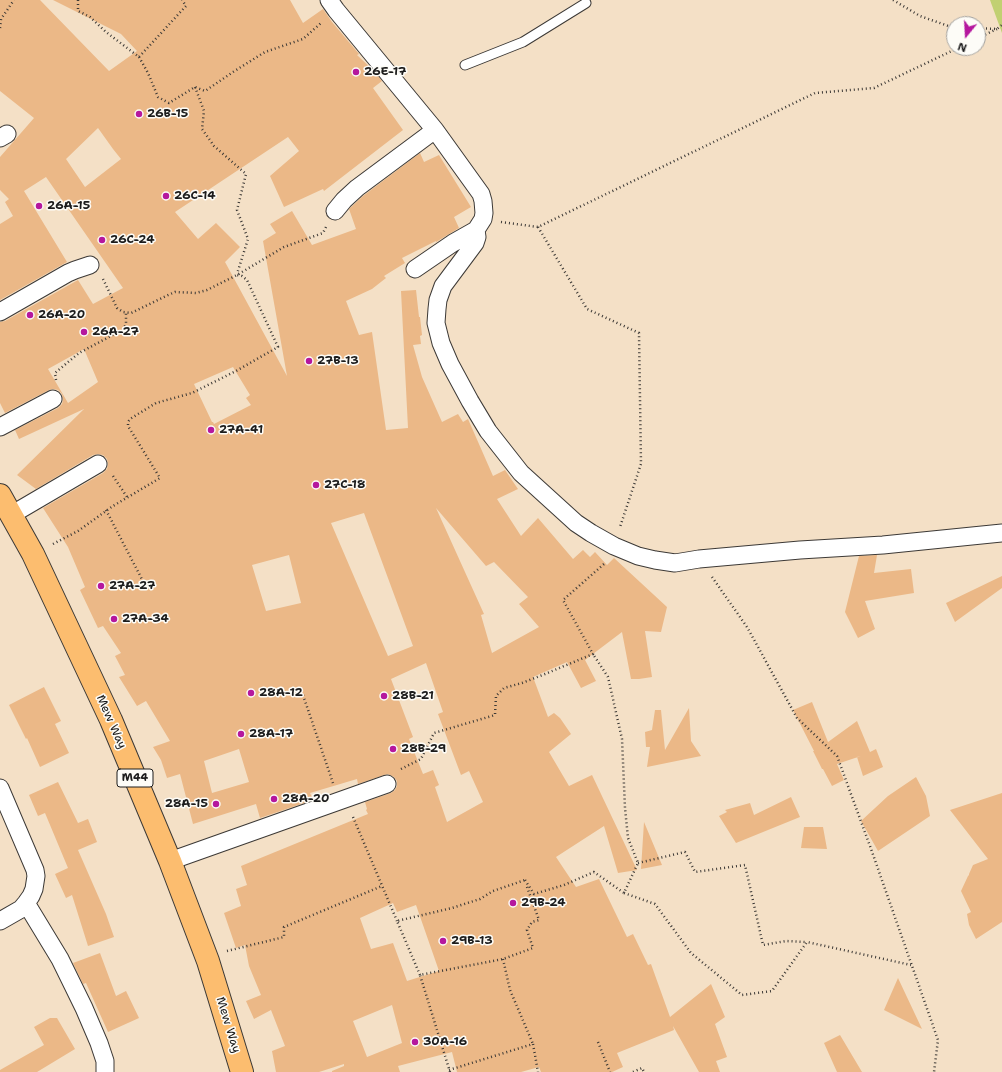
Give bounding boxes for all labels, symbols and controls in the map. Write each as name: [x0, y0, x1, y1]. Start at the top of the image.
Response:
north arrow: [946, 16, 986, 56]
text: N: [956, 38, 969, 55]
place label: 26E-17: [364, 65, 406, 79]
marker: 26E-17: [351, 67, 361, 77]
place label: 26B-15: [147, 107, 188, 121]
marker: 26B-15: [134, 109, 144, 119]
place label: 26C-14: [174, 189, 216, 203]
marker: 26C-14: [161, 191, 171, 201]
place label: 26A-15: [47, 199, 90, 213]
marker: 26A-15: [34, 201, 44, 211]
place label: 26C-24: [110, 233, 155, 247]
marker: 26C-24: [97, 235, 107, 245]
place label: 26A-20: [38, 308, 85, 322]
marker: 26A-20: [25, 310, 35, 320]
place label: 26A-27: [92, 325, 139, 339]
marker: 26A-27: [79, 327, 89, 337]
place label: 27B-13: [317, 354, 359, 368]
marker: 27B-13: [304, 356, 314, 366]
place label: 27A-41: [219, 423, 263, 437]
marker: 27A-41: [206, 425, 216, 435]
place label: 27C-18: [324, 478, 365, 492]
marker: 27C-18: [311, 480, 321, 490]
place label: 27A-27: [109, 579, 155, 593]
marker: 27A-27: [96, 581, 106, 591]
place label: 27A-34: [122, 612, 169, 626]
marker: 27A-34: [109, 614, 119, 624]
place label: 28A-12: [259, 686, 303, 700]
marker: 28A-12: [246, 688, 256, 698]
place label: 28B-21: [392, 689, 434, 703]
marker: 28B-21: [379, 691, 389, 701]
street label: Mew Way: [93, 693, 129, 751]
place label: 28A-17: [249, 727, 293, 741]
marker: 28A-17: [236, 729, 246, 739]
place label: 28B-29: [401, 742, 446, 756]
marker: 28B-29: [388, 744, 398, 754]
road number: M44: [117, 769, 153, 787]
place label: 28A-20: [282, 792, 329, 806]
marker: 28A-20: [269, 794, 279, 804]
place label: 28A-15: [165, 797, 208, 811]
marker: 28A-15: [211, 799, 221, 809]
place label: 29B-24: [521, 896, 566, 910]
marker: 29B-24: [508, 898, 518, 908]
place label: 29B-13: [451, 934, 493, 948]
marker: 29B-13: [438, 936, 448, 946]
street label: Mew Way: [213, 995, 243, 1055]
place label: 30A-16: [423, 1035, 467, 1049]
marker: 30A-16: [410, 1037, 420, 1047]

